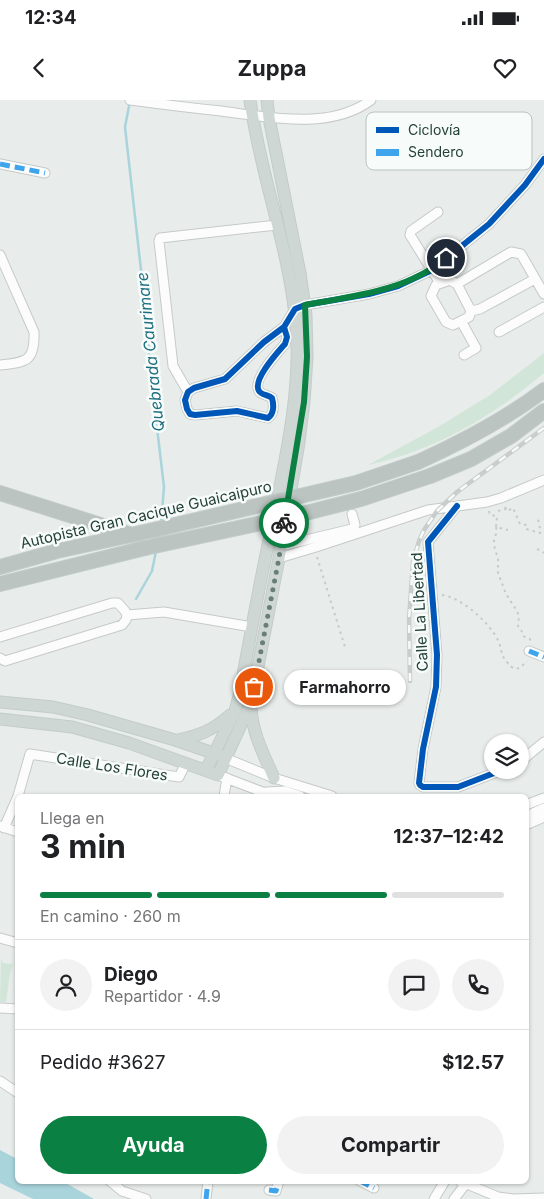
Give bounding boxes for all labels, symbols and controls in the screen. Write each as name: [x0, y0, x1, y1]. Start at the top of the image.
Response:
text: 12:34: [25, 6, 77, 29]
icon: back: [25, 54, 53, 82]
icon: heart: [491, 54, 519, 82]
text: Zuppa: [237, 55, 307, 81]
legend: [366, 112, 532, 170]
text: Ciclovía: [408, 121, 460, 138]
text: Sendero: [408, 143, 464, 160]
pin: [425, 237, 467, 279]
icon: home: [432, 244, 460, 272]
water label: Quebrada Caurimare: [132, 271, 168, 433]
street label: Autopista Gran Cacique Guaicaipuro: [18, 476, 274, 553]
courier: [259, 498, 309, 548]
icon: bike: [270, 509, 298, 537]
street label: Calle La Libertad: [407, 552, 432, 672]
pin: [233, 666, 275, 708]
callout: Farmahorro: [284, 670, 406, 704]
icon: bag: [240, 673, 268, 701]
text: Farmahorro: [299, 677, 391, 697]
map controls: [484, 734, 529, 779]
button: layers: [484, 734, 529, 779]
street label: Calle Los Flores: [55, 748, 169, 785]
text: Llega en: [40, 808, 104, 828]
text: 12:37–12:42: [393, 825, 504, 848]
text: 3 min: [40, 827, 126, 866]
text: En camino · 260 m: [40, 906, 181, 926]
button: person: [40, 959, 92, 1011]
button: chat: [388, 959, 440, 1011]
button: phone: [452, 959, 504, 1011]
text: Diego: [104, 963, 158, 986]
text: Repartidor · 4.9: [104, 986, 221, 1006]
text: Pedido #3627: [40, 1051, 166, 1074]
text: $12.57: [442, 1051, 504, 1074]
button: Ayuda: [40, 1116, 267, 1174]
button: Compartir: [277, 1116, 504, 1174]

